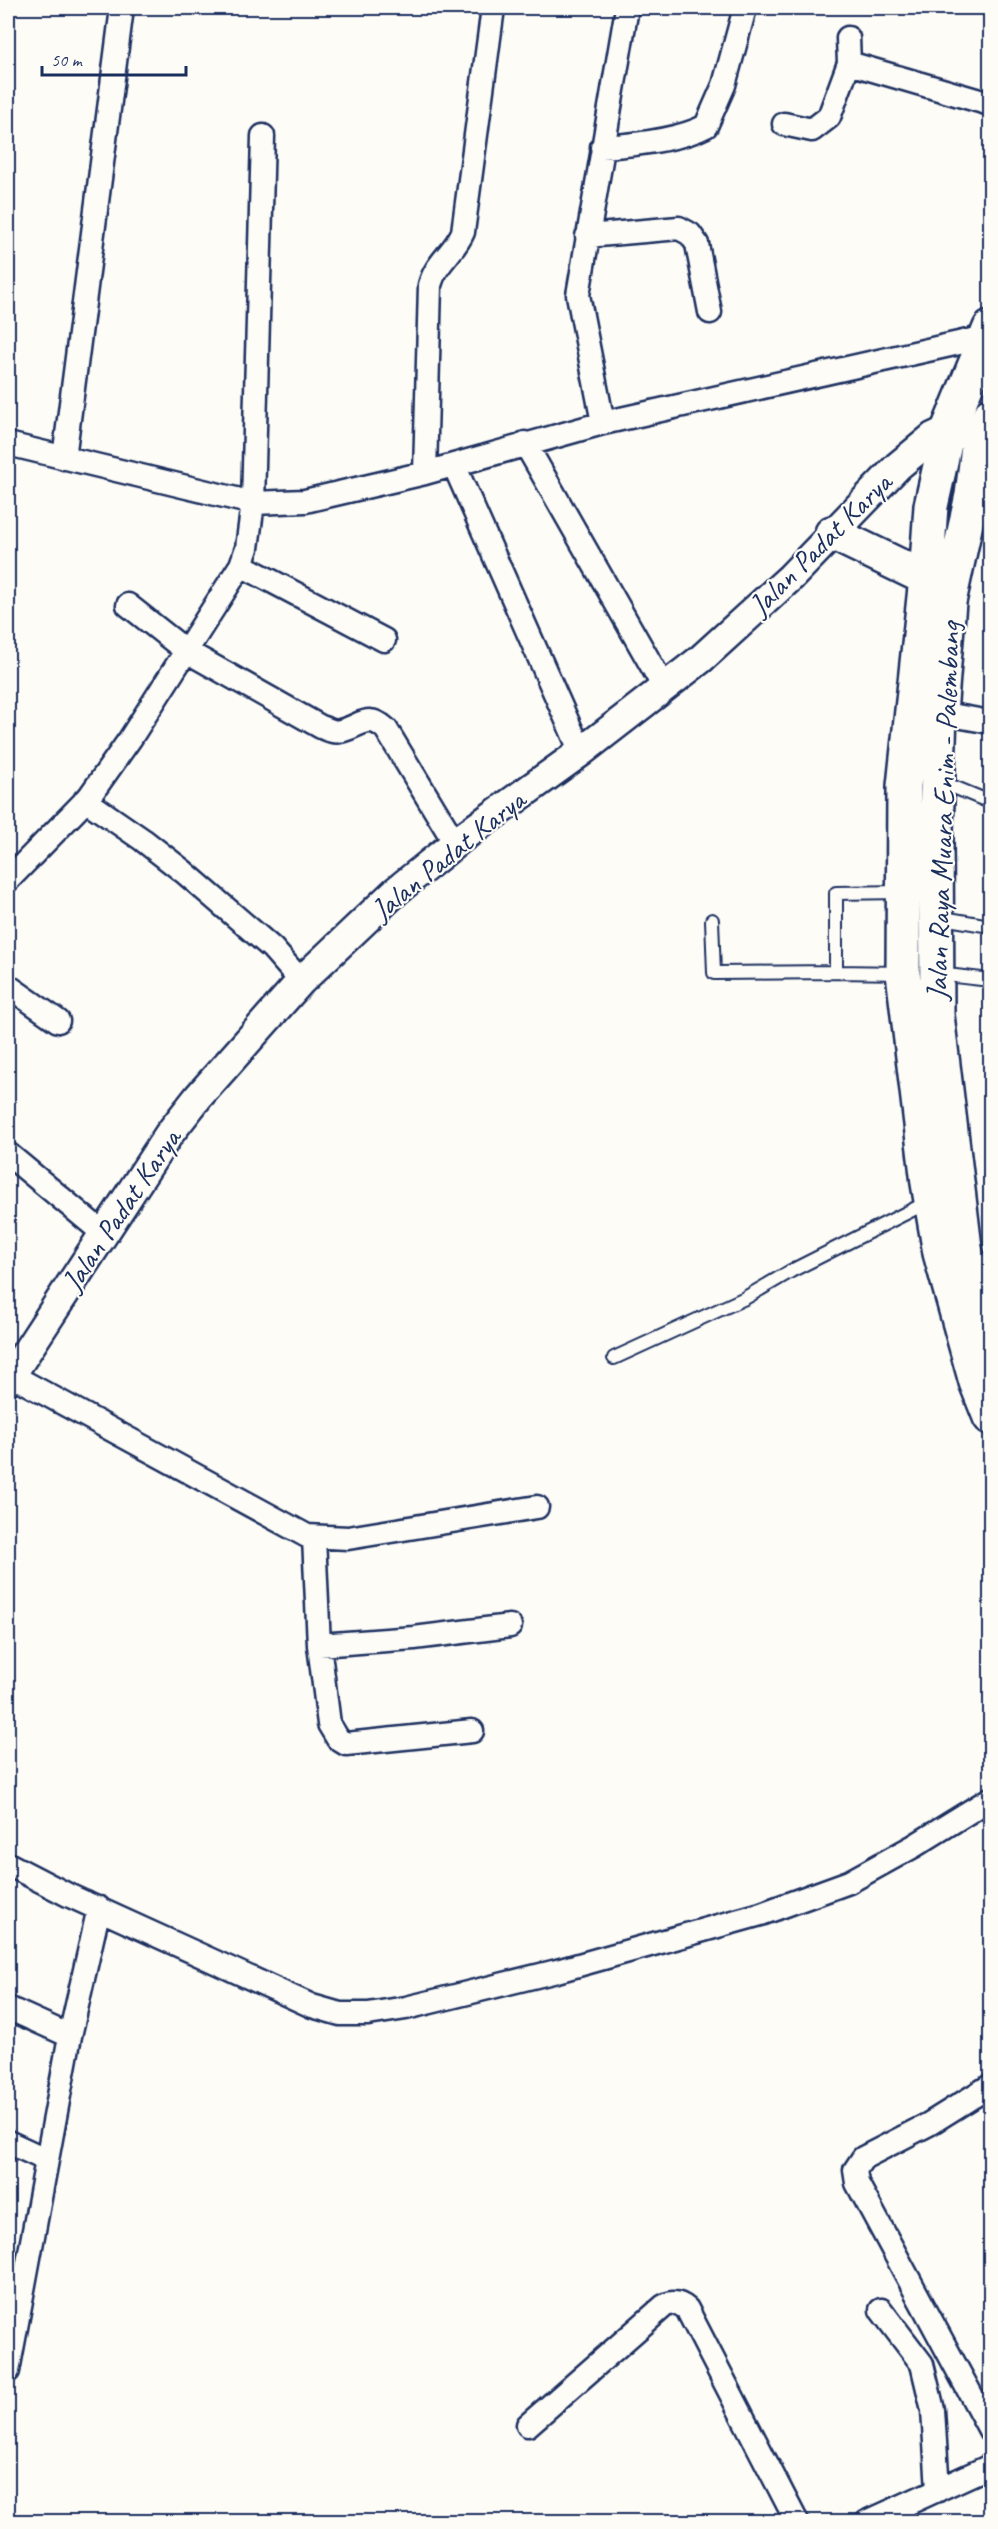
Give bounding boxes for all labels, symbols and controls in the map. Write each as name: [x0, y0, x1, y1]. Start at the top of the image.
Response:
scale bar: [42, 39, 186, 77]
text: 50 m: [51, 49, 84, 71]
street label: Jalan Padat Karya: [739, 463, 901, 625]
street label: Jalan Raya Muara Enim - Palembang: [917, 619, 969, 1003]
street label: Jalan Padat Karya: [362, 780, 535, 930]
street label: Jalan Padat Karya: [52, 1120, 191, 1300]

